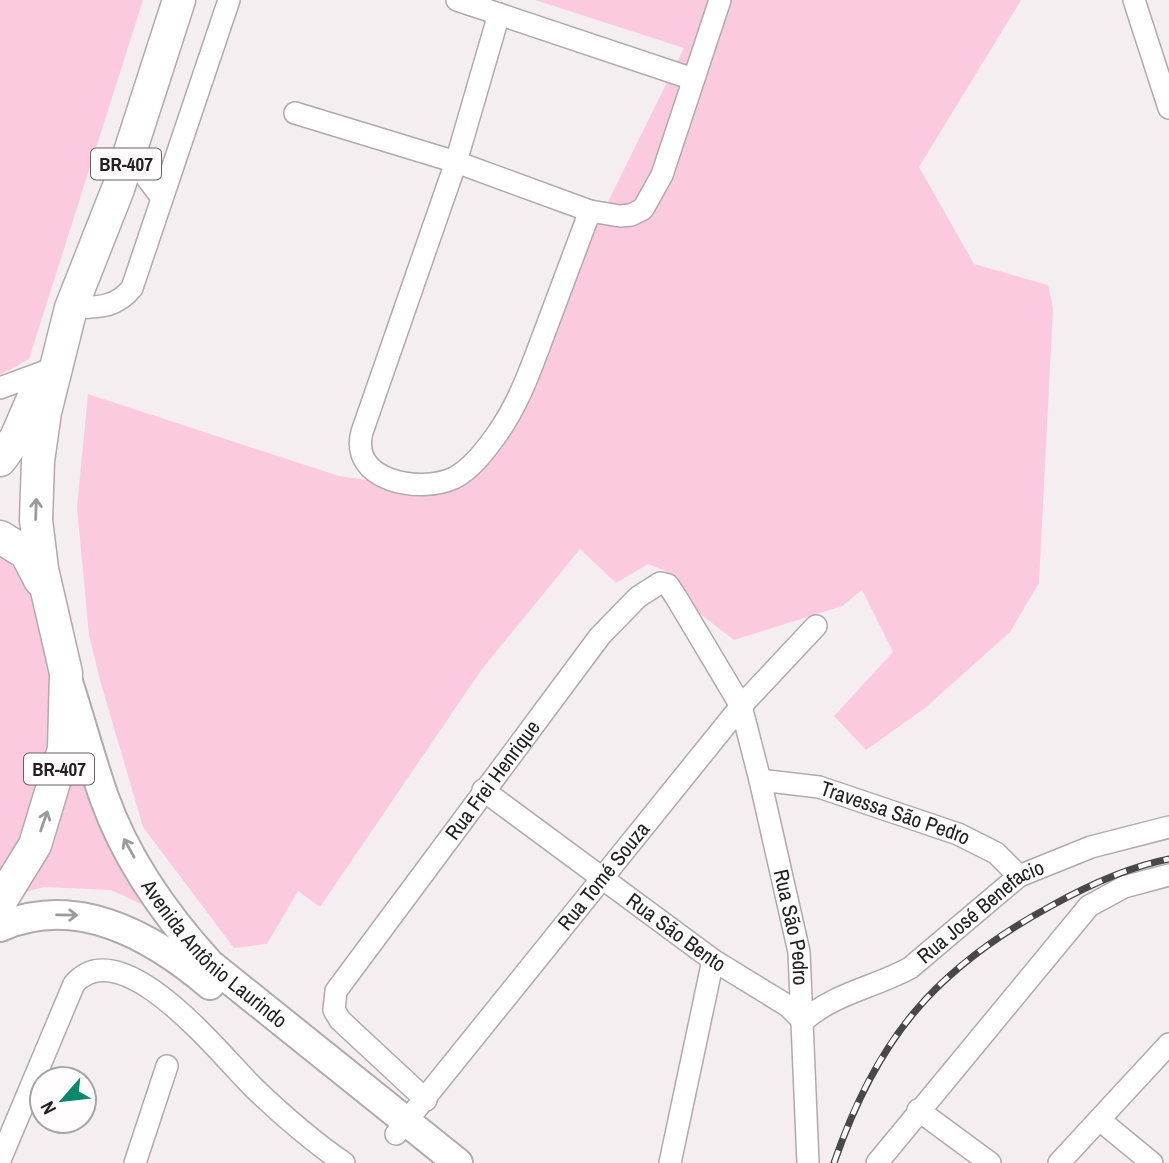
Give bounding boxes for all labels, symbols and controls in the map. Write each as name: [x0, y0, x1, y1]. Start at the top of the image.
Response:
road number: BR-407: [91, 148, 161, 180]
one-way arrow: [30, 498, 43, 521]
street label: Rua Frei Henrique: [438, 714, 547, 846]
road number: BR-407: [24, 754, 94, 784]
street label: Travessa São Pedro: [817, 774, 976, 852]
one-way arrow: [39, 811, 51, 833]
street label: Rua Tomé Souza: [551, 815, 656, 936]
one-way arrow: [122, 838, 135, 859]
street label: Rua José Benefacio: [910, 852, 1048, 970]
street label: Rua São Pedro: [767, 866, 815, 986]
street label: Avenida Antônio Laurindo: [134, 873, 294, 1034]
street label: Rua São Bento: [621, 886, 731, 978]
one-way arrow: [55, 908, 78, 922]
north arrow: [28, 1065, 98, 1135]
text: N: [34, 1097, 62, 1119]

